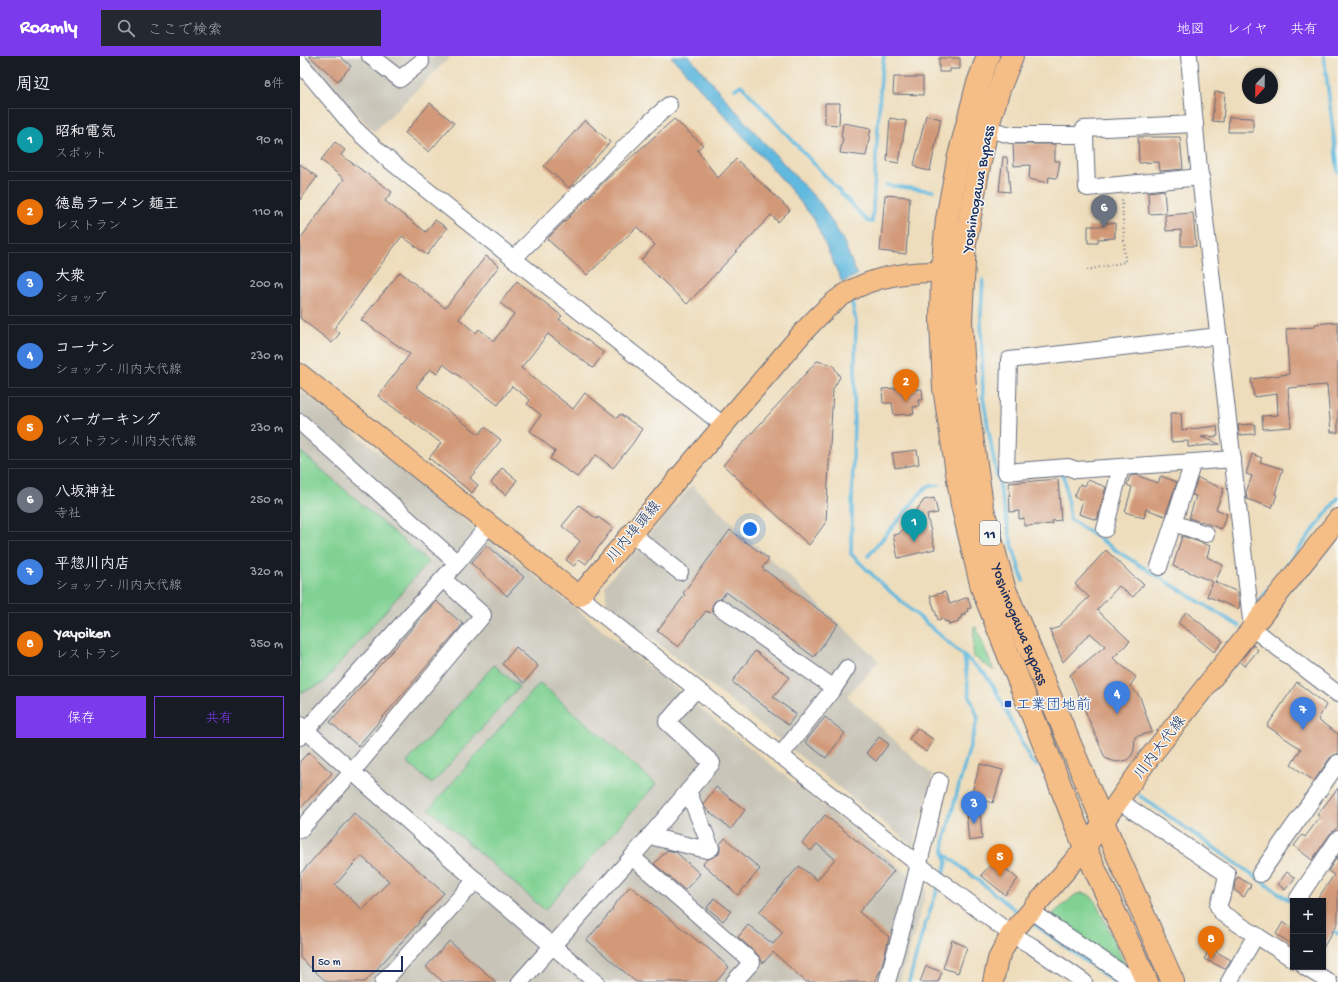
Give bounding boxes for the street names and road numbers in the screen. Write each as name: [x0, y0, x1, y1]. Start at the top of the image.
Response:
street label: Yoshinogawa Bypass: [959, 124, 999, 256]
street label: 川内埠頭線: [603, 497, 666, 567]
road number: 11: [980, 521, 1000, 545]
street label: Yoshinogawa Bypass: [987, 560, 1051, 688]
street label: 川内大代線: [1130, 712, 1190, 784]

